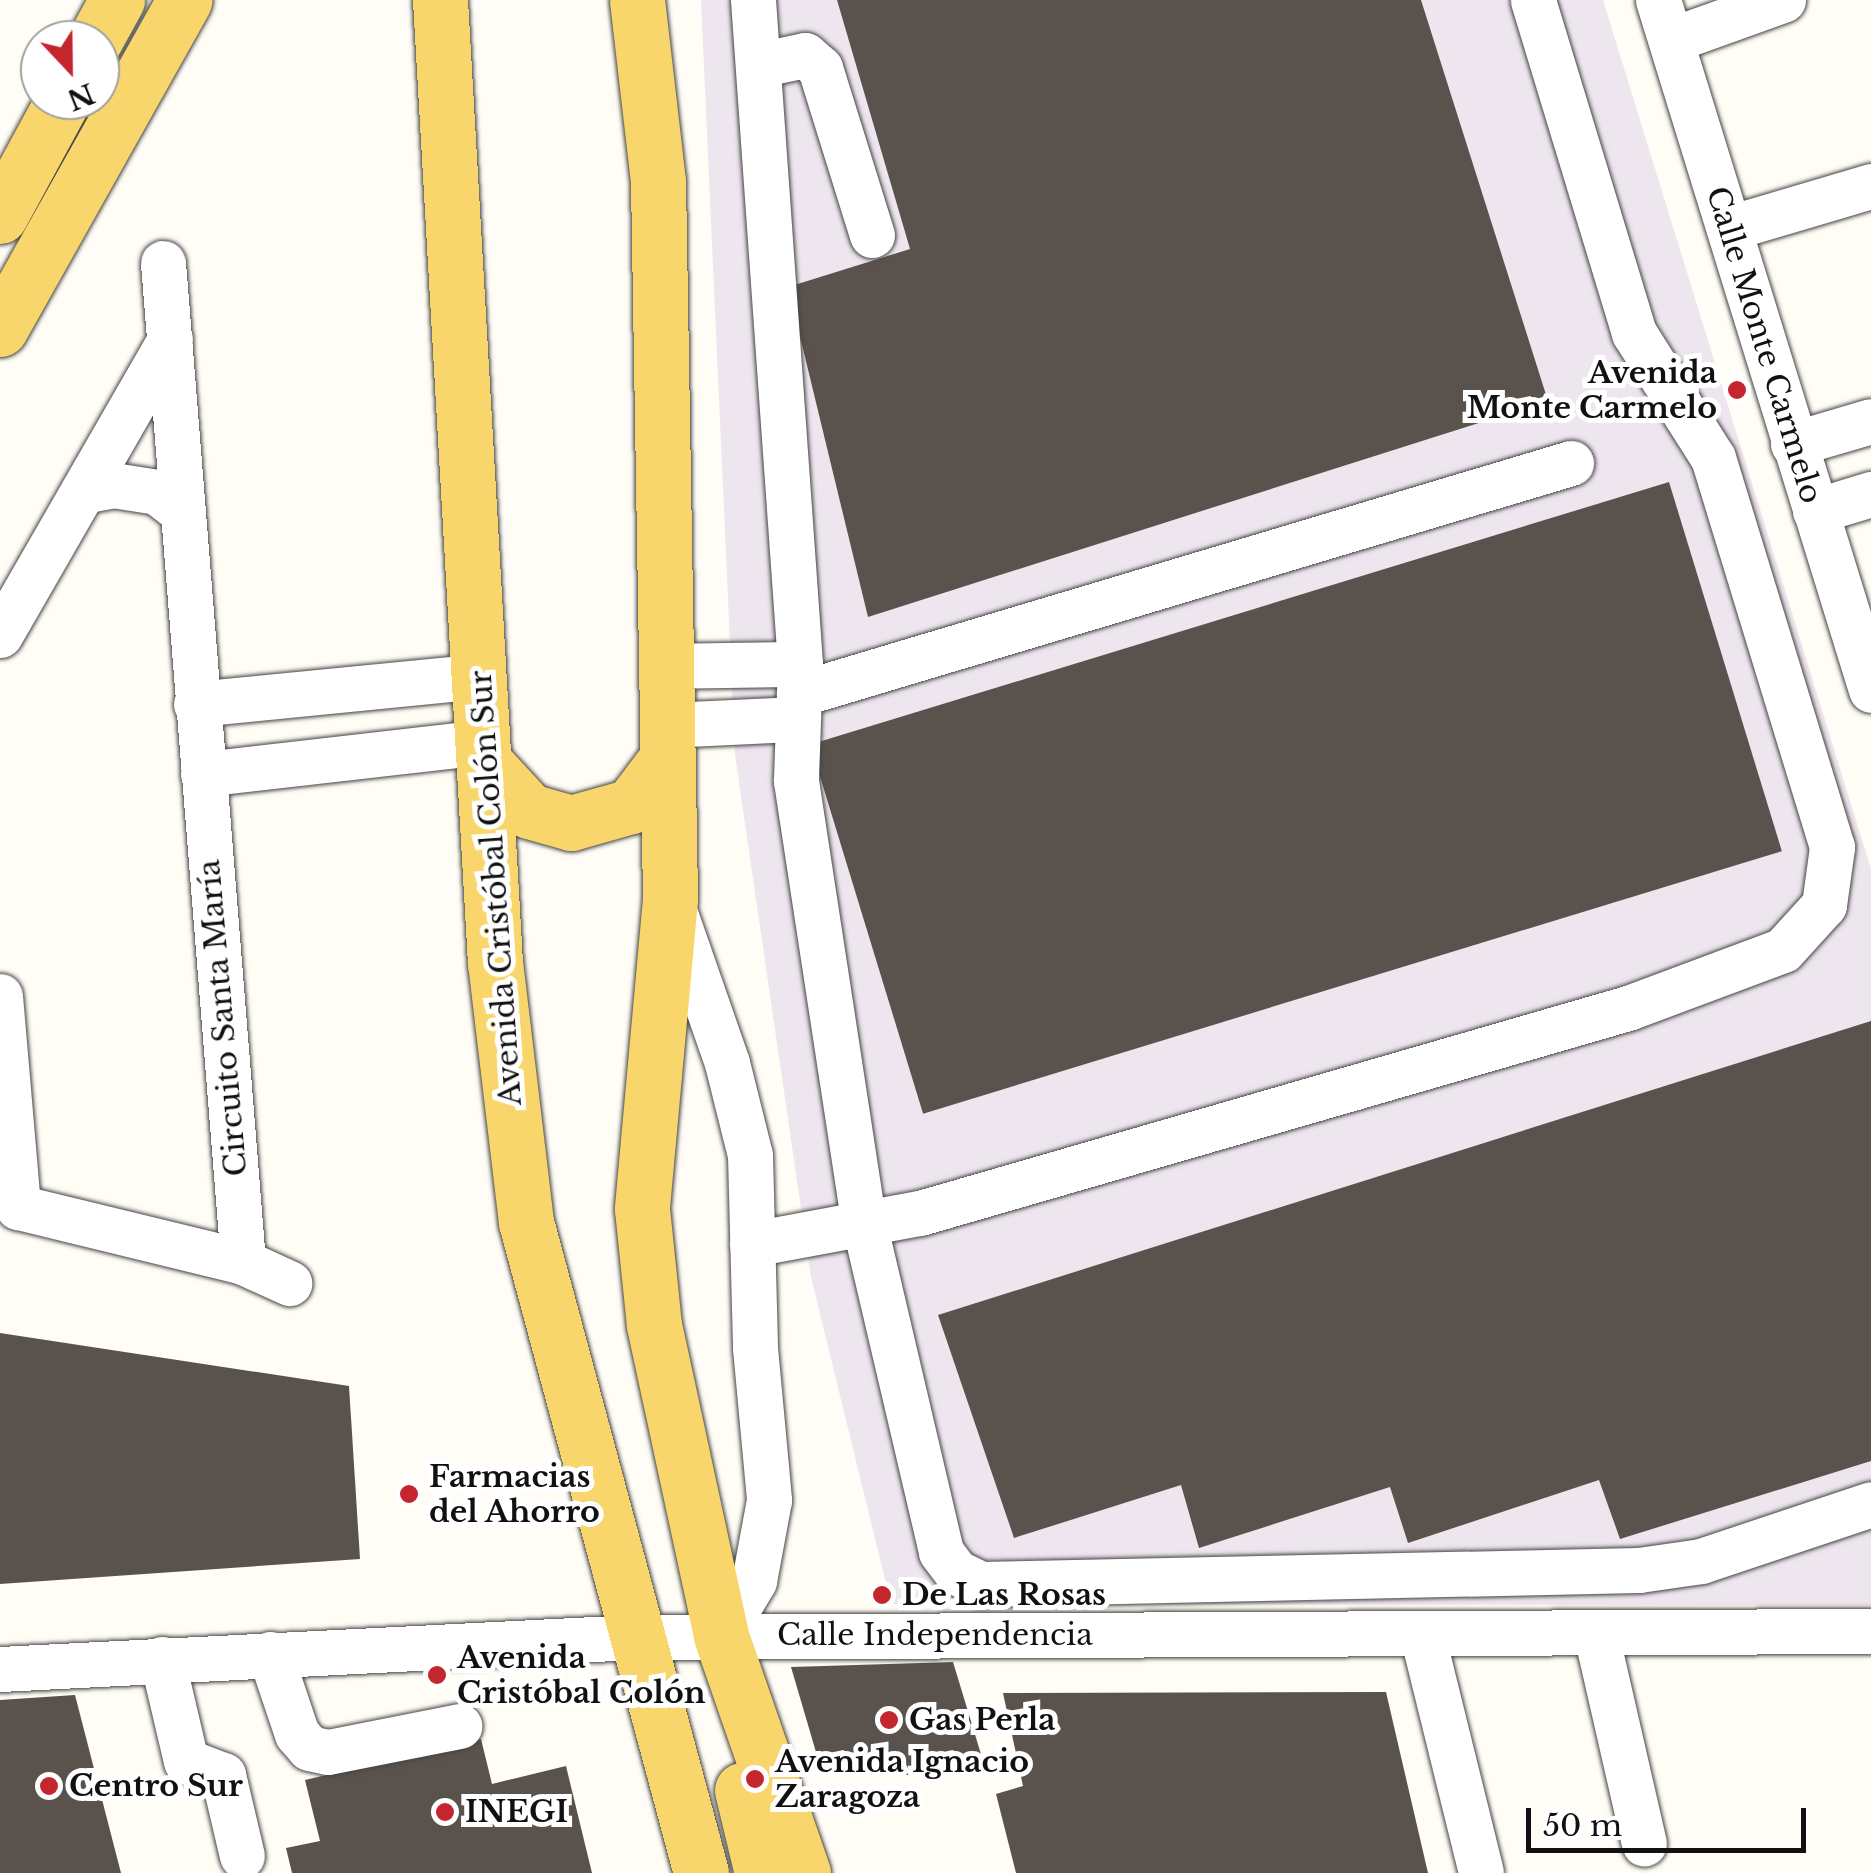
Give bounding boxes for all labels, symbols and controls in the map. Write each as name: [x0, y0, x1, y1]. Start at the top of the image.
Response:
north arrow: [20, 20, 120, 120]
text: N: [62, 75, 99, 118]
street label: Calle Monte Carmelo: [1699, 182, 1829, 508]
place label: Avenida Monte Carmelo: [1467, 355, 1717, 426]
marker: Avenida Monte Carmelo: [1726, 379, 1748, 401]
street label: Avenida Cristóbal Colón Sur: [463, 669, 529, 1107]
street label: Circuito Santa María: [191, 858, 255, 1178]
place label: Farmacias del Ahorro: [429, 1459, 601, 1530]
marker: Farmacias del Ahorro: [398, 1483, 420, 1505]
place label: De Las Rosas: [902, 1577, 1106, 1613]
marker: De Las Rosas: [871, 1584, 893, 1606]
street label: Calle Independencia: [777, 1617, 1093, 1653]
place label: Avenida Cristóbal Colón: [457, 1640, 706, 1710]
marker: Avenida Cristóbal Colón: [426, 1664, 448, 1686]
place label: Gas Perla: [909, 1702, 1056, 1738]
marker: Gas Perla: [878, 1709, 900, 1731]
place label: Avenida Ignacio Zaragoza: [775, 1744, 1029, 1814]
place label: Centro Sur: [69, 1768, 243, 1804]
marker: Avenida Ignacio Zaragoza: [744, 1768, 766, 1790]
marker: Centro Sur: [38, 1775, 60, 1797]
scale bar: [1531, 1788, 1811, 1850]
place label: INEGI: [465, 1794, 568, 1830]
marker: INEGI: [434, 1801, 456, 1823]
text: 50 m: [1543, 1807, 1622, 1844]

